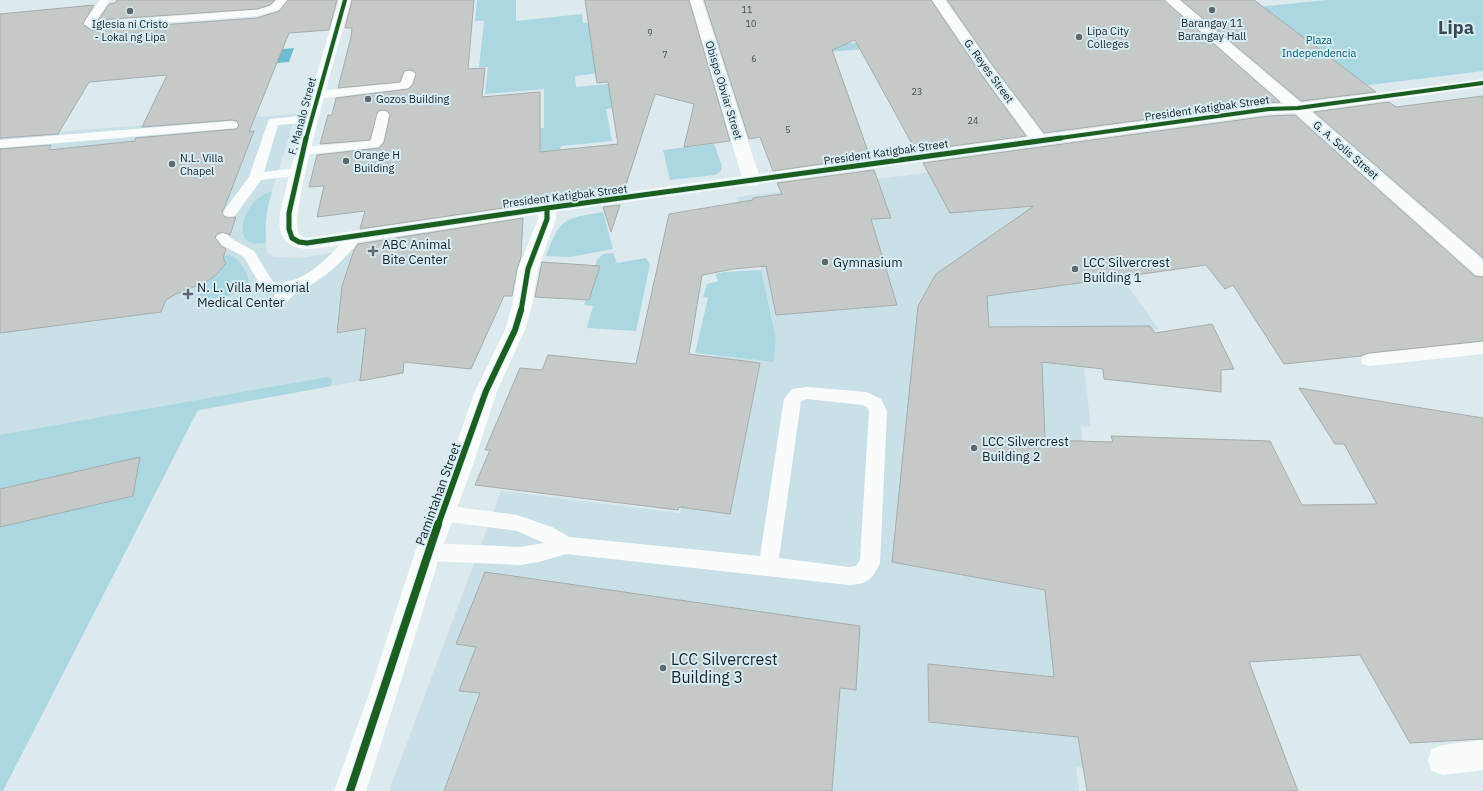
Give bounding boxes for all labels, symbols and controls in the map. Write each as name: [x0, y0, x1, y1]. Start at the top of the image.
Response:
house number: 11: [742, 4, 752, 15]
marker: Barangay 11 Barangay Hall: [1207, 5, 1217, 15]
marker: Iglesia ni Cristo - Lokal ng Lipa: [125, 6, 135, 16]
place label: Barangay 11 Barangay Hall: [1178, 16, 1246, 43]
district label: Lipa: [1438, 16, 1474, 39]
place label: Iglesia ni Cristo - Lokal ng Lipa: [92, 17, 168, 44]
house number: 10: [746, 18, 756, 29]
place label: Lipa City Colleges: [1087, 24, 1130, 51]
house number: 9: [647, 27, 653, 38]
marker: Lipa City Colleges: [1074, 32, 1084, 42]
park label: Plaza Independencia: [1282, 33, 1356, 60]
street label: G. Reyes Street: [961, 36, 1017, 106]
street label: Obispo Obviar Street: [702, 39, 746, 141]
house number: 7: [662, 49, 668, 60]
house number: 6: [751, 53, 757, 64]
street label: F. Manalo Street: [285, 76, 319, 156]
house number: 23: [912, 86, 922, 97]
place label: Gozos Building: [376, 92, 449, 106]
street label: President Katigbak Street: [1144, 92, 1270, 124]
marker: Gozos Building: [363, 94, 373, 104]
house number: 24: [968, 115, 978, 126]
street label: G. A. Solis Street: [1310, 118, 1382, 182]
house number: 5: [785, 124, 791, 135]
street label: President Katigbak Street: [823, 136, 949, 168]
place label: Orange H Building: [354, 148, 400, 175]
place label: N.L. Villa Chapel: [180, 151, 224, 178]
marker: Orange H Building: [341, 156, 351, 166]
marker: N.L. Villa Chapel: [167, 159, 177, 169]
street label: President Katigbak Street: [502, 181, 628, 211]
place label: ABC Animal Bite Center: [382, 236, 451, 268]
marker: ABC Animal Bite Center: [367, 245, 379, 257]
place label: Gymnasium: [833, 254, 903, 271]
place label: LCC Silvercrest Building 1: [1083, 254, 1170, 286]
marker: Gymnasium: [820, 257, 830, 267]
marker: LCC Silvercrest Building 1: [1070, 264, 1080, 274]
place label: N. L. Villa Memorial Medical Center: [197, 279, 310, 311]
marker: N. L. Villa Memorial Medical Center: [182, 288, 194, 300]
place label: LCC Silvercrest Building 2: [982, 433, 1069, 465]
street label: Pamintahan Street: [411, 440, 465, 548]
marker: LCC Silvercrest Building 2: [969, 443, 979, 453]
place label: LCC Silvercrest Building 3: [671, 649, 778, 687]
marker: LCC Silvercrest Building 3: [658, 663, 668, 673]

